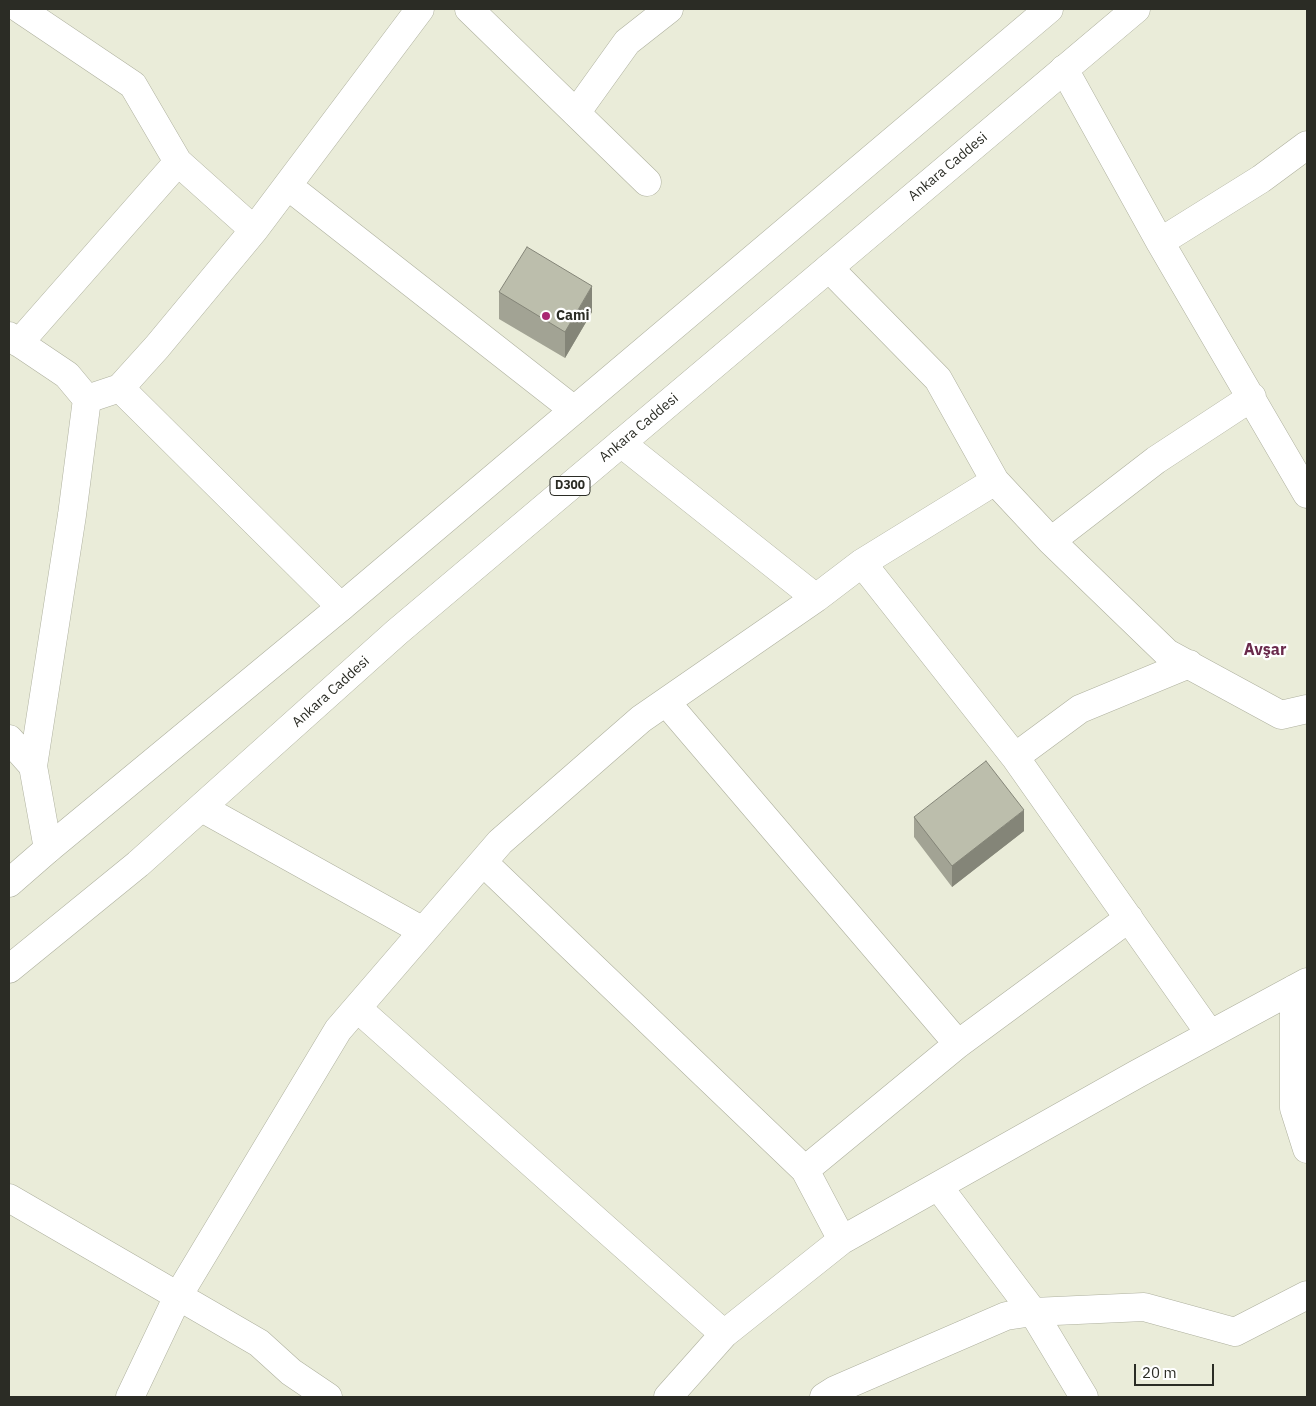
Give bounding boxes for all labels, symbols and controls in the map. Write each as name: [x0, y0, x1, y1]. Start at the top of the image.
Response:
street label: Ankara Caddesi: [905, 129, 991, 205]
place label: Cami: [556, 308, 590, 324]
marker: Cami: [540, 310, 552, 322]
street label: Ankara Caddesi: [596, 390, 682, 466]
road number: D300: [550, 476, 590, 496]
district label: Avşar: [1244, 640, 1286, 660]
street label: Ankara Caddesi: [289, 653, 373, 731]
scale bar: [1136, 1354, 1216, 1386]
text: 20 m: [1142, 1363, 1177, 1382]

